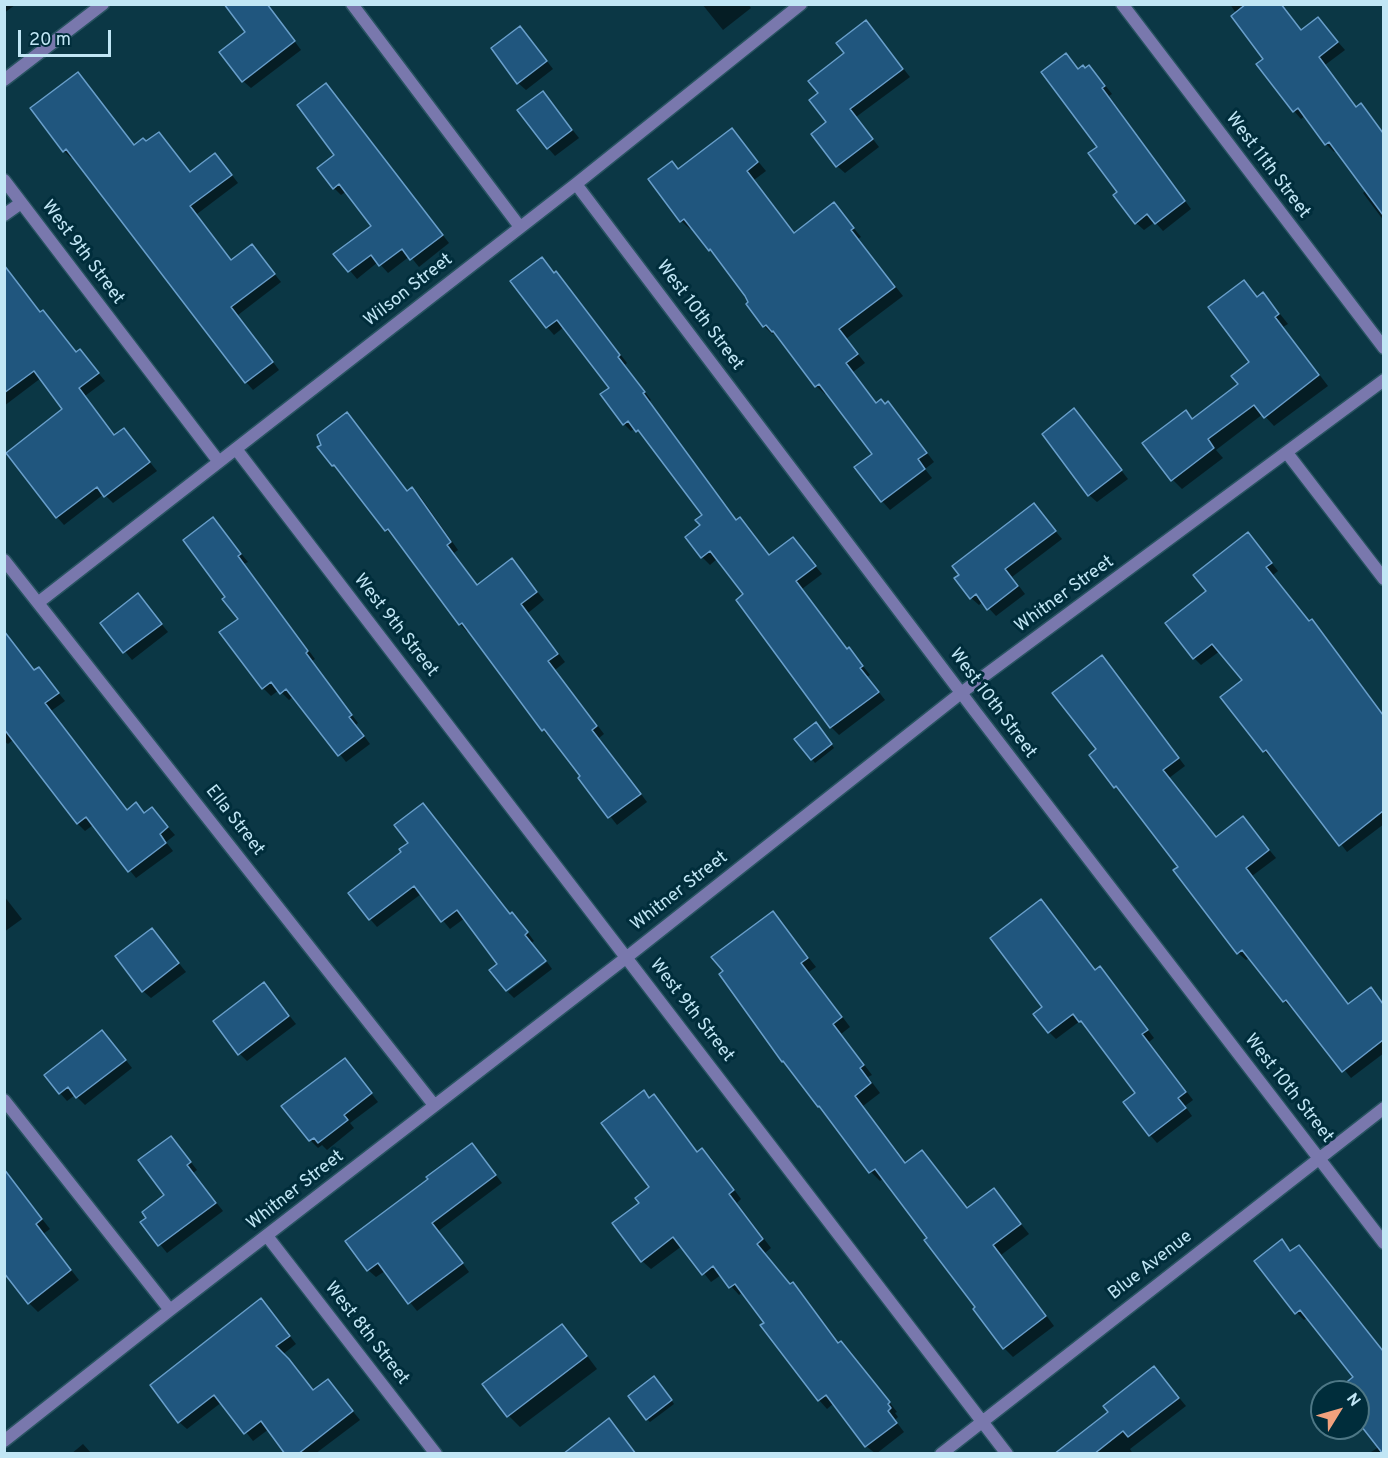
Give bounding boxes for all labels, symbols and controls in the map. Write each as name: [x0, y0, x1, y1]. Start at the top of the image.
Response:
scale bar: [21, 18, 114, 56]
text: 20 m: [29, 29, 71, 52]
street label: West 11th Street: [1220, 109, 1314, 223]
street label: West 9th Street: [36, 197, 128, 309]
street label: Wilson Street: [360, 250, 458, 332]
street label: West 10th Street: [651, 257, 747, 375]
street label: Whitner Street: [1011, 552, 1119, 638]
street label: West 9th Street: [348, 570, 442, 682]
street label: West 10th Street: [944, 645, 1040, 763]
street label: Ella Street: [200, 781, 268, 861]
street label: Whitner Street: [627, 847, 733, 937]
street label: West 9th Street: [644, 955, 738, 1067]
street label: West 10th Street: [1239, 1030, 1337, 1148]
street label: Whitner Street: [243, 1146, 349, 1236]
street label: Blue Avenue: [1105, 1227, 1197, 1305]
street label: West 8th Street: [319, 1278, 413, 1390]
north arrow: [1310, 1380, 1370, 1440]
text: N: [1341, 1390, 1364, 1411]

